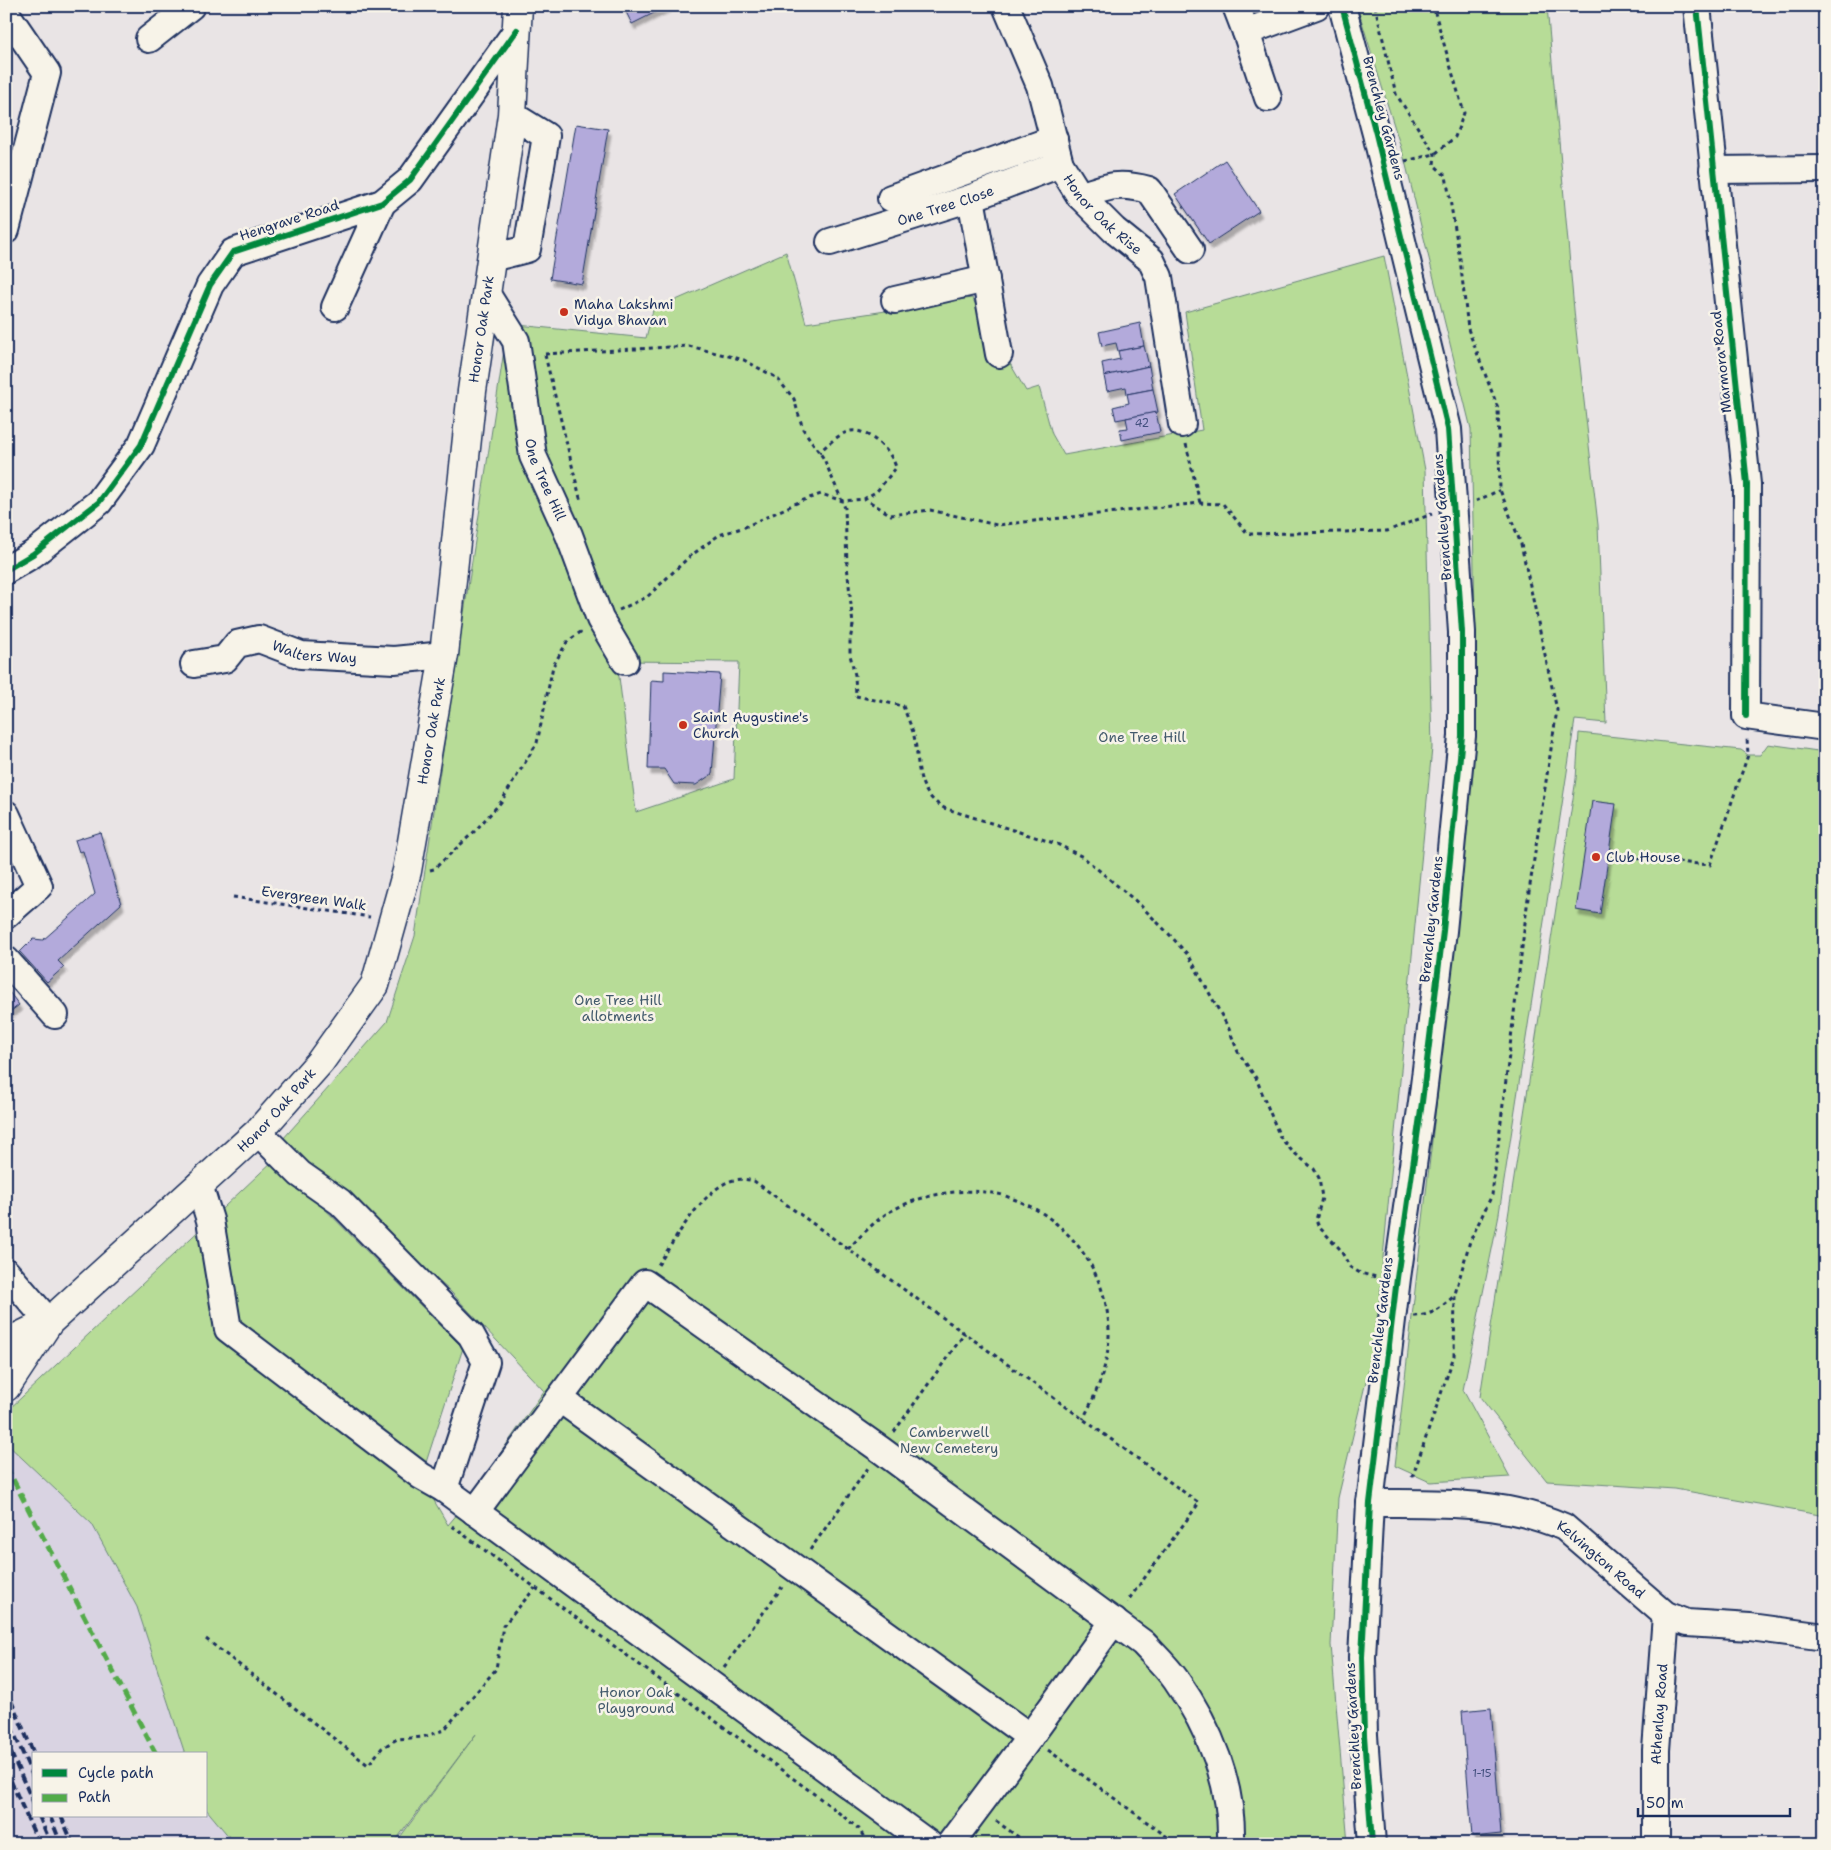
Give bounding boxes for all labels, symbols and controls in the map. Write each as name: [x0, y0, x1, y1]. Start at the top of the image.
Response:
street label: Brenchley Gardens: [1359, 54, 1409, 182]
street label: Honor Oak Rise: [1059, 171, 1146, 258]
street label: One Tree Close: [895, 181, 996, 230]
street label: Hengrave Road: [237, 195, 341, 245]
street label: Honor Oak Park: [464, 274, 498, 384]
place label: Maha Lakshmi Vidya Bhavan: [574, 295, 673, 329]
marker: Maha Lakshmi Vidya Bhavan: [558, 306, 570, 318]
street label: Marmora Road: [1707, 310, 1735, 414]
house number: 42: [1135, 416, 1149, 431]
street label: One Tree Hill: [522, 437, 570, 524]
street label: Brenchley Gardens: [1429, 453, 1455, 581]
street label: Walters Way: [270, 636, 357, 667]
street label: Honor Oak Park: [413, 676, 449, 786]
place label: Saint Augustine's Church: [693, 708, 809, 742]
marker: Saint Augustine's Church: [677, 719, 689, 731]
park label: One Tree Hill: [1098, 728, 1186, 746]
place label: Club House: [1606, 848, 1681, 866]
marker: Club House: [1590, 851, 1602, 863]
street label: Brenchley Gardens: [1415, 855, 1447, 983]
street label: Evergreen Walk: [260, 882, 368, 914]
park label: One Tree Hill allotments: [574, 991, 662, 1025]
street label: Honor Oak Park: [233, 1064, 320, 1156]
street label: Brenchley Gardens: [1363, 1256, 1397, 1384]
park label: Camberwell New Cemetery: [900, 1423, 998, 1457]
street label: Kelvington Road: [1554, 1516, 1649, 1602]
street label: Brenchley Gardens: [1341, 1662, 1365, 1790]
street label: Athenlay Road: [1647, 1663, 1671, 1765]
park label: Honor Oak Playground: [598, 1683, 675, 1717]
legend: [32, 1752, 208, 1818]
text: Cycle path: [78, 1763, 154, 1783]
house number: 1-15: [1472, 1766, 1492, 1781]
scale bar: [1638, 1785, 1791, 1817]
text: Path: [78, 1787, 111, 1807]
text: 50 m: [1646, 1793, 1684, 1813]

